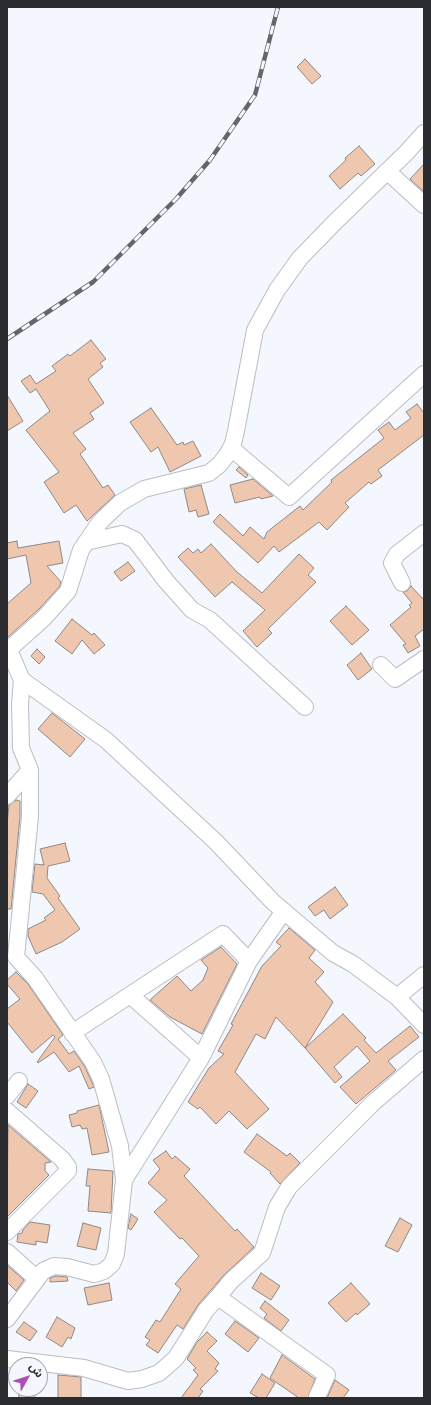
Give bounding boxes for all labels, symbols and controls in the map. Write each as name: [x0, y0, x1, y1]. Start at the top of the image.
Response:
north arrow: [8, 1357, 48, 1397]
text: ش: [26, 1359, 48, 1380]

